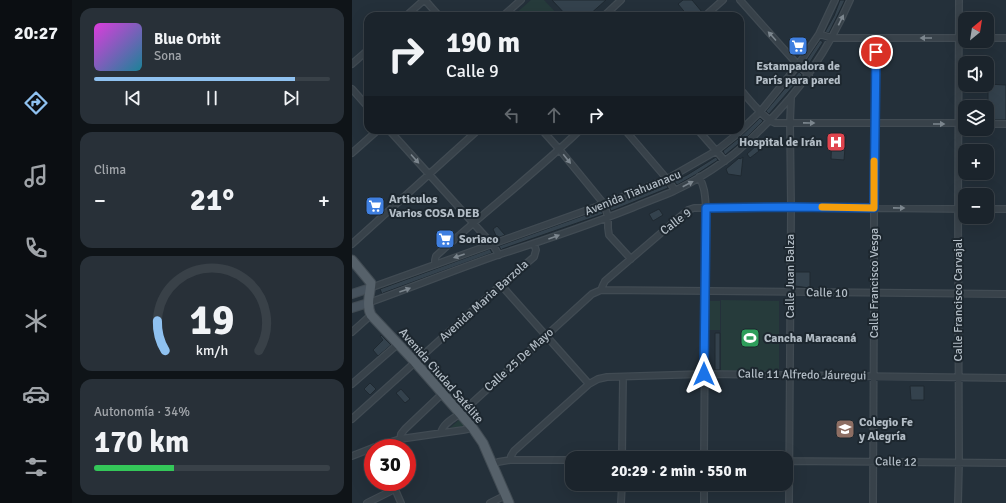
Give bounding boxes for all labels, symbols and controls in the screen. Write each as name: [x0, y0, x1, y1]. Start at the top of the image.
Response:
north arrow: [958, 12, 994, 48]
map controls: [958, 12, 994, 224]
one-way arrow: [838, 14, 844, 26]
text: 20:27: [14, 22, 58, 44]
text: 190 m: [446, 26, 520, 60]
icon: right: [380, 28, 432, 80]
text: Blue Orbit: [154, 30, 221, 48]
one-way arrow: [768, 31, 777, 41]
supermarket icon: Estampadora de París para pared: [787, 35, 809, 57]
pin: [859, 35, 893, 69]
one-way arrow: [919, 35, 932, 41]
icon: arrive: [865, 41, 887, 63]
text: Sona: [154, 48, 182, 64]
button: sound: [958, 56, 994, 92]
place label: Estampadora de París para pared: [755, 59, 841, 88]
text: Calle 9: [446, 60, 499, 82]
icon: previous: [122, 87, 144, 109]
icon: pause: [201, 87, 223, 109]
icon: next: [280, 87, 302, 109]
icon: directions: [22, 89, 50, 117]
button: layers: [958, 100, 994, 136]
icon: left: [501, 104, 523, 126]
icon: ahead: [543, 104, 565, 126]
icon: right: [585, 104, 607, 126]
one-way arrow: [803, 120, 816, 126]
one-way arrow: [933, 120, 945, 127]
hospital icon: Hospital de Irán: [825, 131, 847, 153]
place label: Hospital de Irán: [739, 135, 822, 150]
button: +: [958, 144, 994, 180]
one-way arrow: [411, 154, 420, 164]
one-way arrow: [563, 154, 572, 165]
icon: music: [22, 162, 50, 190]
text: Clima: [94, 162, 126, 178]
street label: Avenida Tiahuanacu: [583, 167, 683, 219]
one-way arrow: [682, 180, 693, 187]
text: 21°: [190, 182, 234, 219]
text: −: [94, 187, 106, 214]
text: +: [318, 187, 330, 214]
button: −: [958, 188, 994, 224]
place label: Articulos Varios COSA DEB: [389, 192, 479, 221]
supermarket icon: Articulos Varios COSA DEB: [364, 195, 386, 217]
street label: Calle 9: [657, 205, 695, 239]
one-way arrow: [893, 205, 906, 211]
supermarket icon: Soriaco: [434, 228, 456, 250]
street label: Calle Francisco Vesga: [867, 228, 882, 338]
place label: Soriaco: [459, 232, 499, 247]
one-way arrow: [548, 233, 560, 239]
icon: phone: [22, 234, 50, 262]
street label: Calle Juan Balza: [783, 234, 798, 318]
street label: Calle Francisco Carvajal: [951, 238, 966, 361]
one-way arrow: [452, 254, 464, 260]
street label: Avenida Maria Barzola: [436, 257, 532, 345]
street label: Calle 10: [806, 285, 848, 301]
one-way arrow: [399, 286, 411, 292]
text: 19: [190, 295, 234, 346]
icon: climate: [22, 307, 50, 335]
street label: Avenida Ciudad Satélite: [396, 325, 486, 427]
street label: Calle 25 De Mayo: [481, 325, 557, 395]
sports icon: Cancha Maracaná: [739, 327, 761, 349]
place label: Cancha Maracaná: [764, 331, 857, 346]
text: km/h: [196, 342, 228, 359]
position arrow: [683, 353, 725, 395]
street label: Calle 11 Alfredo Jáuregui: [738, 366, 866, 384]
icon: car: [22, 380, 50, 408]
text: Autonomía · 34%: [94, 404, 190, 420]
place label: Colegio Fe y Alegría: [858, 415, 913, 444]
school or university icon: Colegio Fe y Alegría: [834, 418, 856, 440]
text: 170 km: [94, 424, 189, 461]
speed limit sign: 30: [364, 439, 416, 491]
icon: filters: [22, 453, 50, 481]
street label: Calle 12: [875, 454, 917, 470]
text: 20:29 · 2 min · 550 m: [611, 462, 747, 480]

